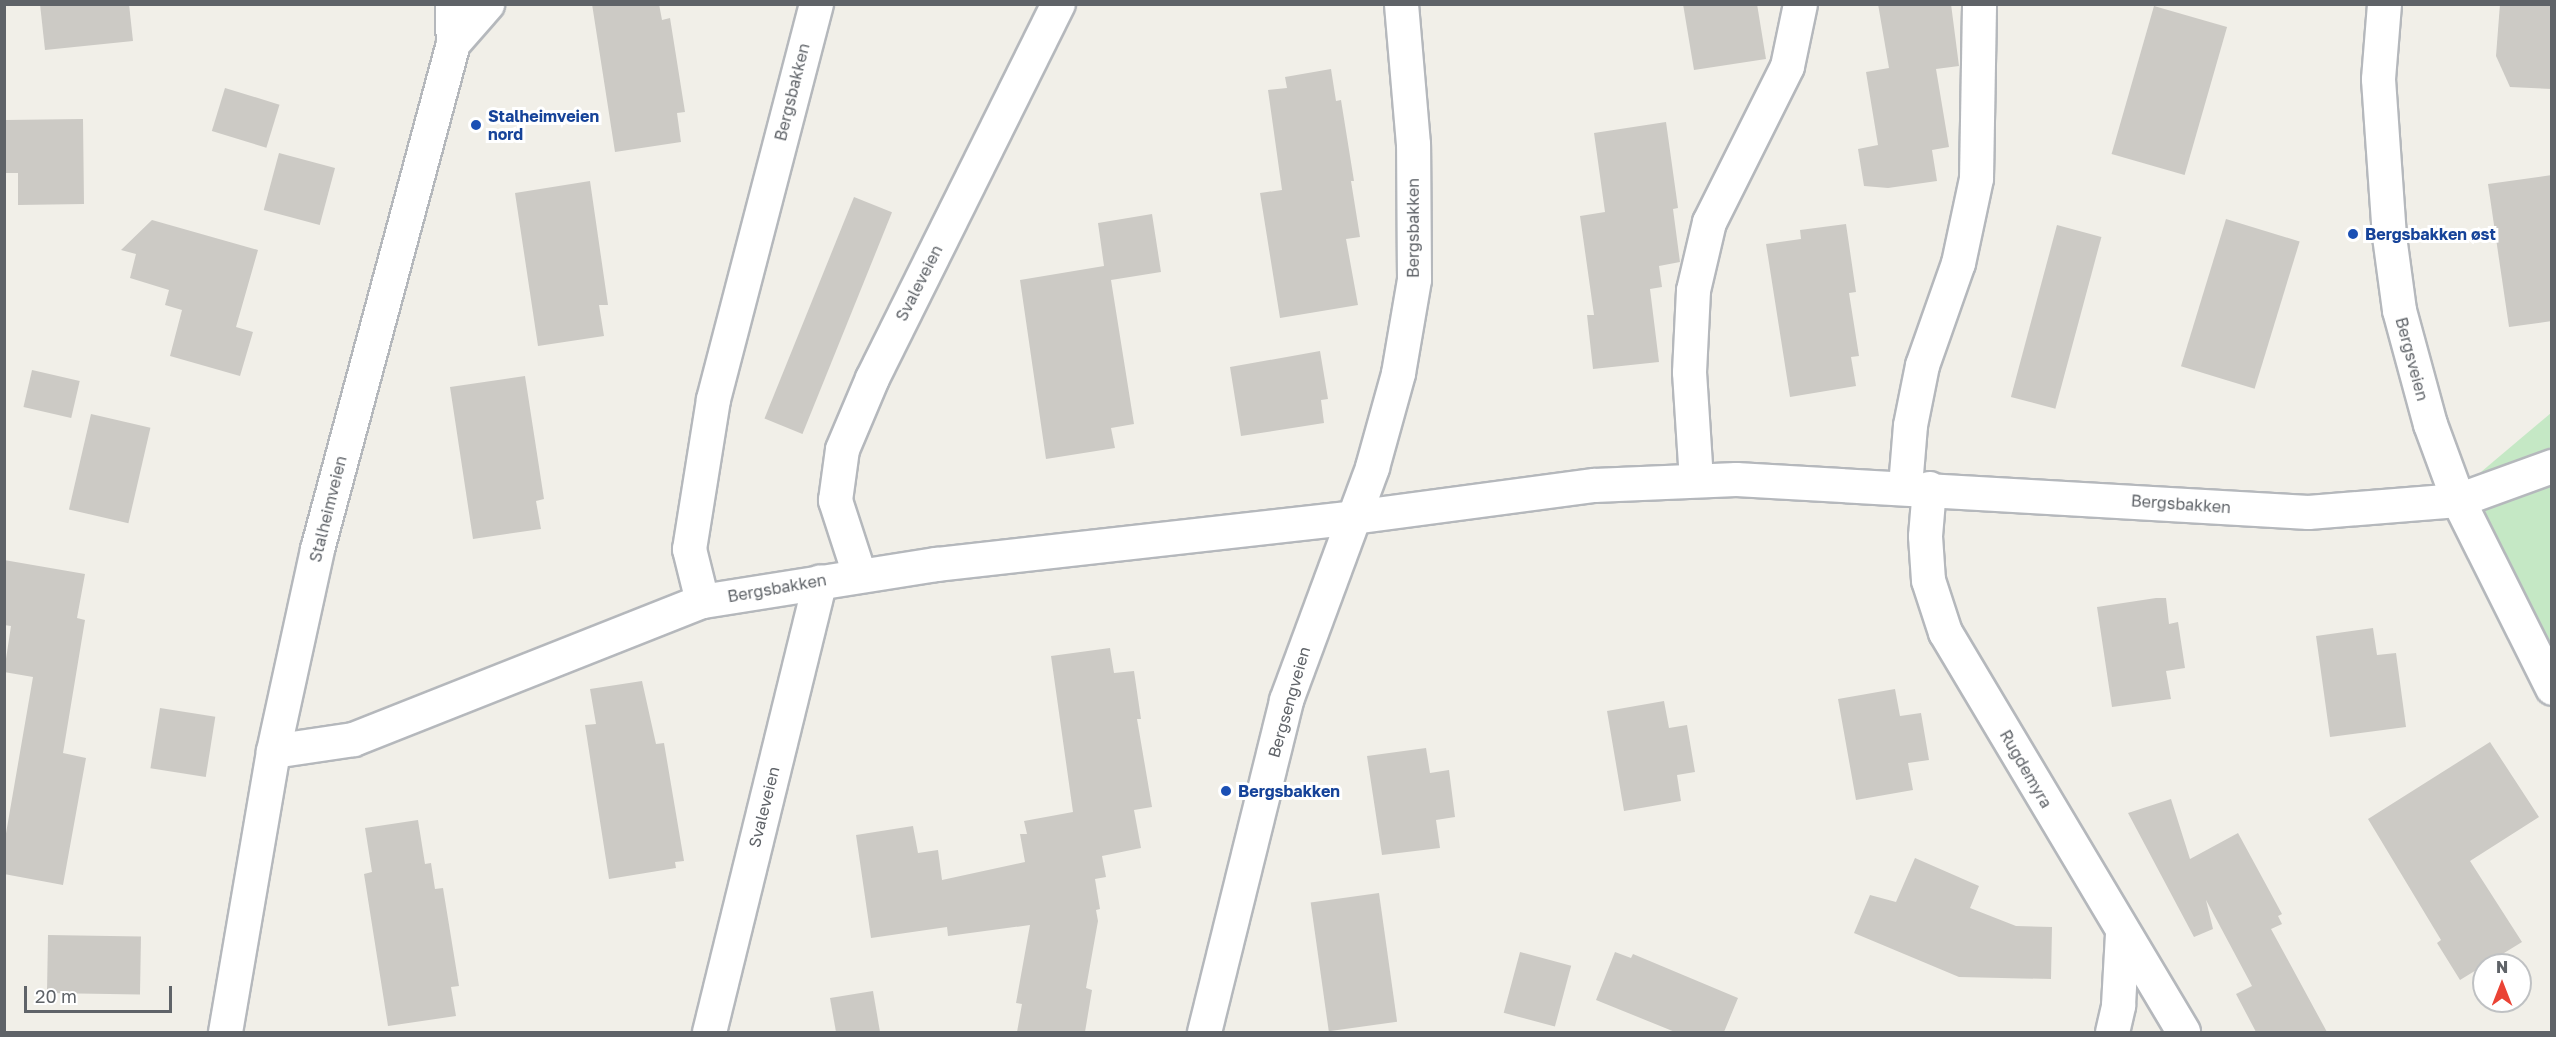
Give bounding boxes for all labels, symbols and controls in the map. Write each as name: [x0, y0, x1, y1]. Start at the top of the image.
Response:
street label: Bergsbakken: [771, 41, 813, 143]
place label: Stalheimveien nord: [488, 106, 599, 144]
marker: Stalheimveien nord: [469, 118, 483, 132]
street label: Bergsbakken: [1403, 178, 1423, 278]
place label: Bergsbakken øst: [2365, 224, 2496, 244]
marker: Bergsbakken øst: [2346, 227, 2360, 241]
street label: Svaleveien: [892, 242, 946, 324]
street label: Bergsveien: [2392, 315, 2432, 403]
street label: Stalheimveien: [305, 454, 351, 564]
street label: Bergsbakken: [2130, 491, 2232, 517]
street label: Bergsbakken: [726, 570, 828, 606]
street label: Bergsengveien: [1264, 644, 1314, 760]
street label: Rugdemyra: [1996, 726, 2056, 812]
street label: Svaleveien: [745, 764, 783, 850]
place label: Bergsbakken: [1238, 781, 1340, 801]
marker: Bergsbakken: [1219, 784, 1233, 798]
north arrow: [2472, 953, 2532, 1013]
text: N: [2496, 957, 2508, 977]
scale bar: [27, 974, 176, 1012]
text: 20 m: [35, 985, 77, 1007]

